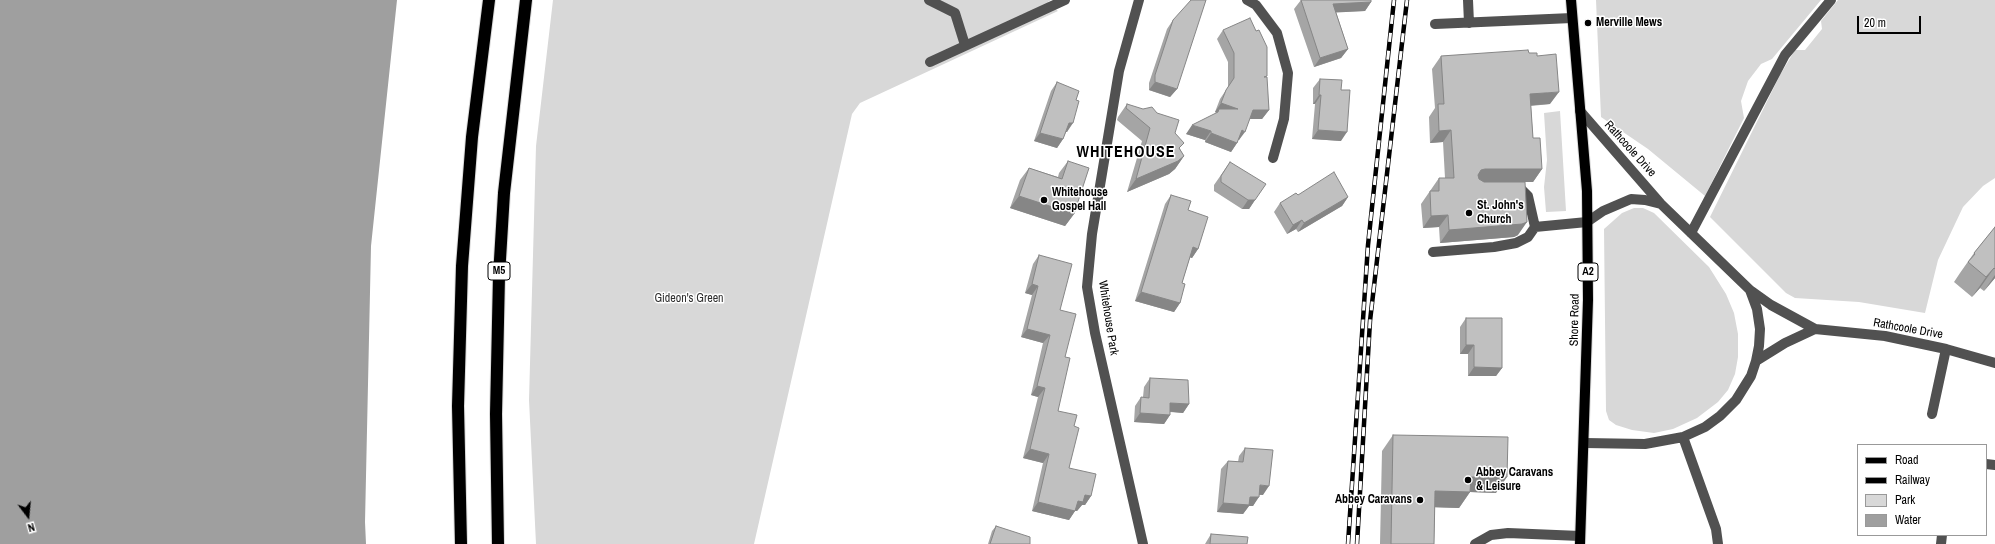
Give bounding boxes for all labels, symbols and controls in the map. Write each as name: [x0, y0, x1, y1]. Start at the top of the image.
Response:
scale bar: [1859, 8, 1923, 34]
text: 20 m: [1864, 15, 1886, 31]
place label: Merville Mews: [1596, 16, 1662, 30]
marker: Merville Mews: [1583, 18, 1593, 28]
street label: Rathcoole Drive: [1601, 118, 1659, 180]
district label: WHITEHOUSE: [1077, 143, 1175, 163]
place label: Whitehouse Gospel Hall: [1052, 186, 1108, 214]
marker: Whitehouse Gospel Hall: [1039, 195, 1049, 205]
place label: St. John's Church: [1477, 199, 1524, 227]
marker: St. John's Church: [1464, 208, 1474, 218]
road number: M5: [488, 262, 510, 280]
road number: A2: [1578, 263, 1598, 281]
street label: Whitehouse Park: [1095, 280, 1121, 356]
park label: Gideon's Green: [654, 292, 724, 306]
street label: Shore Road: [1567, 294, 1583, 346]
street label: Rathcoole Drive: [1872, 316, 1944, 342]
legend: [1857, 444, 1987, 536]
text: Road: [1895, 452, 1919, 468]
place label: Abbey Caravans & Leisure: [1476, 466, 1553, 494]
text: Railway: [1895, 472, 1930, 488]
marker: Abbey Caravans & Leisure: [1463, 475, 1473, 485]
text: Park: [1895, 492, 1915, 508]
place label: Abbey Caravans: [1335, 493, 1412, 507]
marker: Abbey Caravans: [1415, 495, 1425, 505]
north arrow: [8, 496, 48, 536]
text: Water: [1895, 512, 1921, 528]
text: N: [26, 520, 36, 535]

